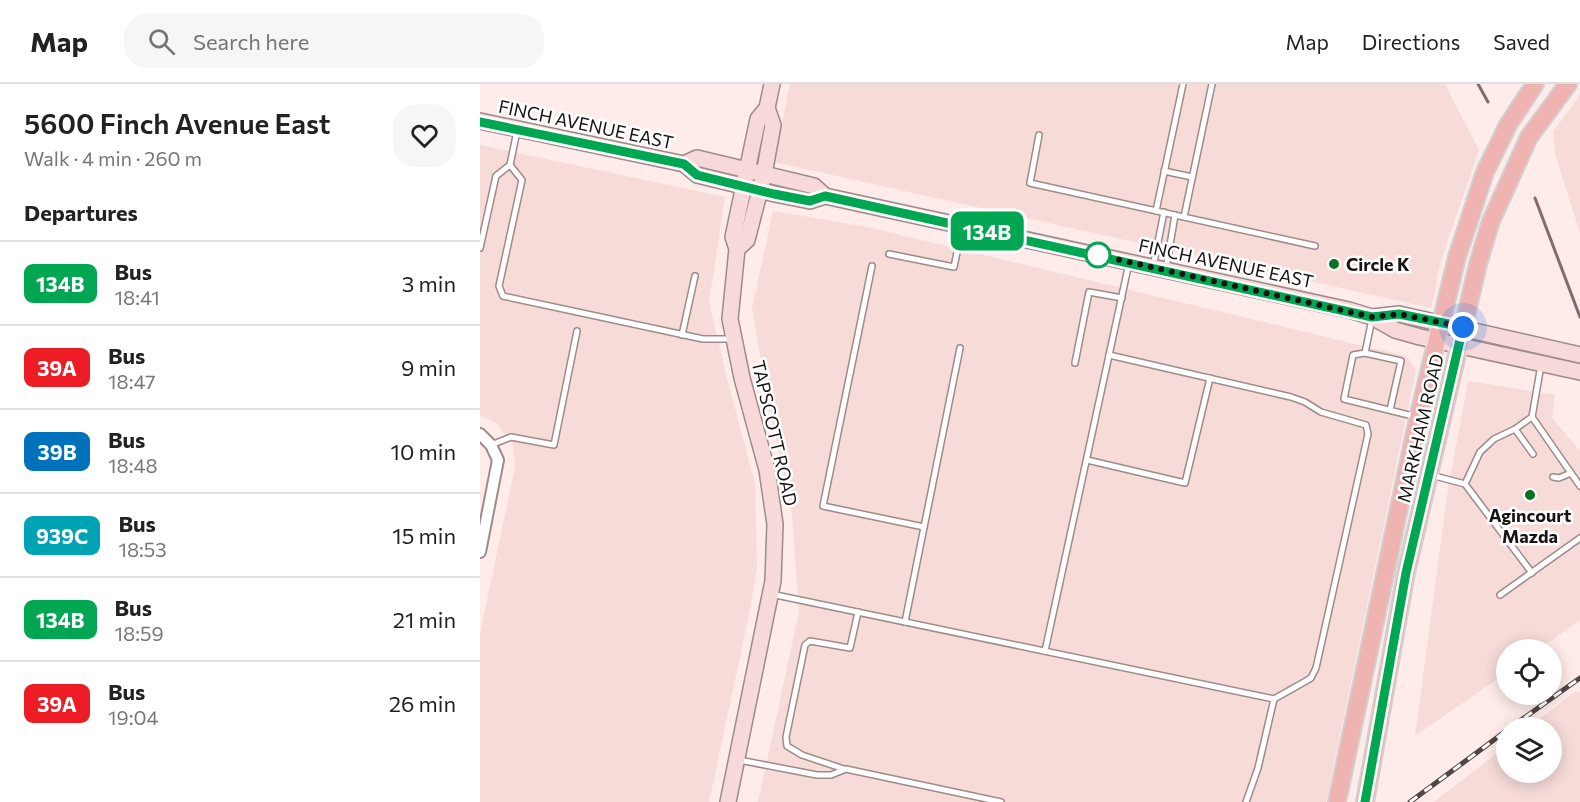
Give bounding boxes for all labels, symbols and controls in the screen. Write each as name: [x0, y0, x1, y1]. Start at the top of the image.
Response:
search box: [124, 14, 544, 68]
text: Map: [30, 24, 88, 58]
icon: search: [145, 25, 178, 58]
text: Search here: [193, 28, 309, 55]
text: Map: [1286, 29, 1329, 54]
text: Directions: [1362, 29, 1460, 54]
text: Saved: [1493, 29, 1550, 54]
street label: FINCH AVENUE EAST: [497, 95, 675, 153]
button: heart: [393, 104, 456, 167]
text: 5600 Finch Avenue East: [24, 106, 331, 140]
text: Walk · 4 min · 260 m: [24, 146, 202, 170]
text: Departures: [24, 199, 138, 226]
line badge: 134B: [945, 212, 1029, 250]
text: 134B: [963, 219, 1011, 244]
street label: FINCH AVENUE EAST: [1137, 234, 1315, 292]
unlabelled marker: [1085, 242, 1111, 268]
place label: Circle K: [1346, 253, 1410, 275]
marker: Circle K: [1327, 257, 1341, 271]
text: Bus: [115, 258, 152, 285]
text: 3 min: [402, 270, 456, 297]
text: 134B: [36, 271, 85, 296]
text: 18:41: [115, 285, 160, 309]
your location: [1448, 312, 1478, 342]
text: Bus: [108, 342, 145, 369]
street label: MARKHAM ROAD: [1392, 351, 1448, 505]
text: 9 min: [401, 354, 456, 381]
text: 39A: [37, 355, 77, 380]
street label: TAPSCOTT ROAD: [748, 358, 802, 508]
text: 18:47: [108, 369, 156, 393]
text: Bus: [108, 426, 145, 453]
text: 10 min: [391, 438, 456, 465]
text: 39B: [37, 439, 77, 464]
text: 18:48: [108, 453, 158, 477]
marker: Agincourt Mazda: [1523, 488, 1537, 502]
place label: Agincourt Mazda: [1489, 504, 1572, 547]
text: Bus: [118, 510, 156, 537]
text: 15 min: [392, 522, 456, 549]
text: 939C: [36, 523, 88, 548]
text: 18:53: [118, 537, 167, 561]
text: Bus: [115, 594, 152, 621]
text: 21 min: [393, 606, 456, 633]
text: 134B: [36, 607, 85, 632]
text: 18:59: [115, 621, 164, 645]
map controls: [1496, 639, 1562, 783]
button: locate: [1496, 639, 1562, 705]
text: Bus: [108, 678, 145, 705]
text: 26 min: [389, 690, 456, 717]
text: 39A: [37, 691, 77, 716]
text: 19:04: [108, 705, 158, 729]
button: layers: [1496, 717, 1562, 783]

